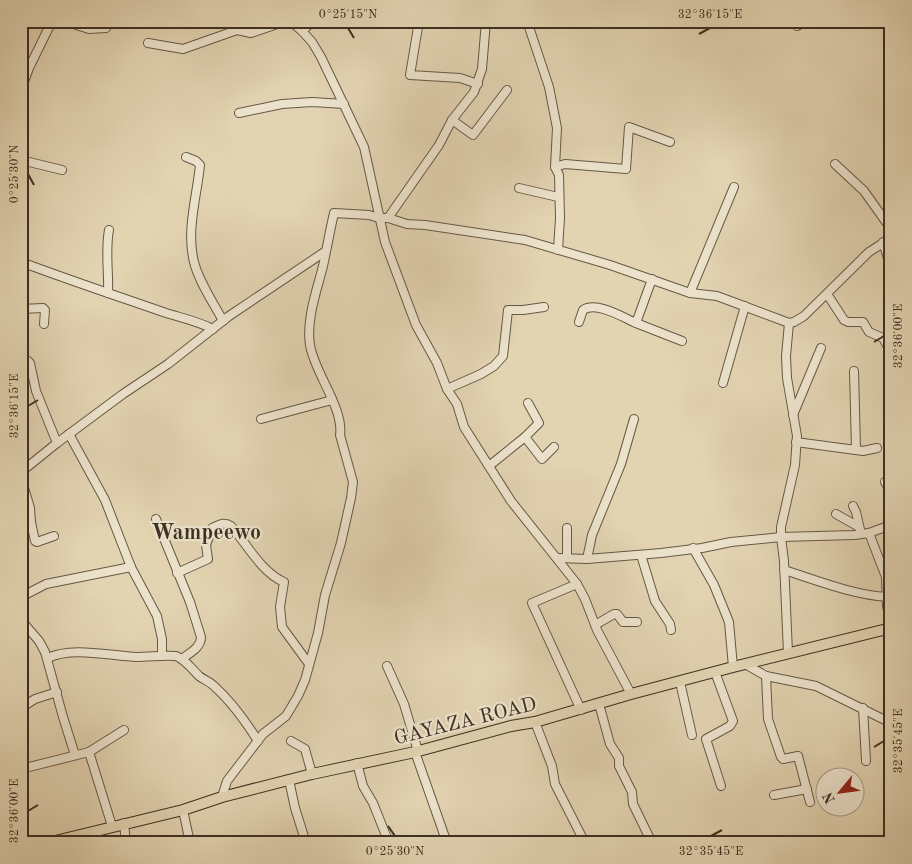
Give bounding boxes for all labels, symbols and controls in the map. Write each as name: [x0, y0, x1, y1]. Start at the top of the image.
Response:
text: 0°25'15"N: [319, 8, 377, 21]
text: 32°36'15"E: [678, 8, 742, 21]
text: 0°25'30"N: [8, 145, 21, 203]
text: 32°36'00"E: [893, 304, 905, 368]
text: 32°36'15"E: [8, 374, 21, 438]
district label: Wampeewo: [151, 522, 261, 544]
street label: GAYAZA ROAD: [392, 695, 539, 749]
text: 32°35'45"E: [892, 709, 905, 773]
north arrow: [814, 766, 864, 816]
text: 32°36'00"E: [9, 779, 21, 843]
text: N: [821, 789, 838, 806]
text: 0°25'30"N: [366, 845, 424, 858]
text: 32°35'45"E: [679, 845, 743, 858]

